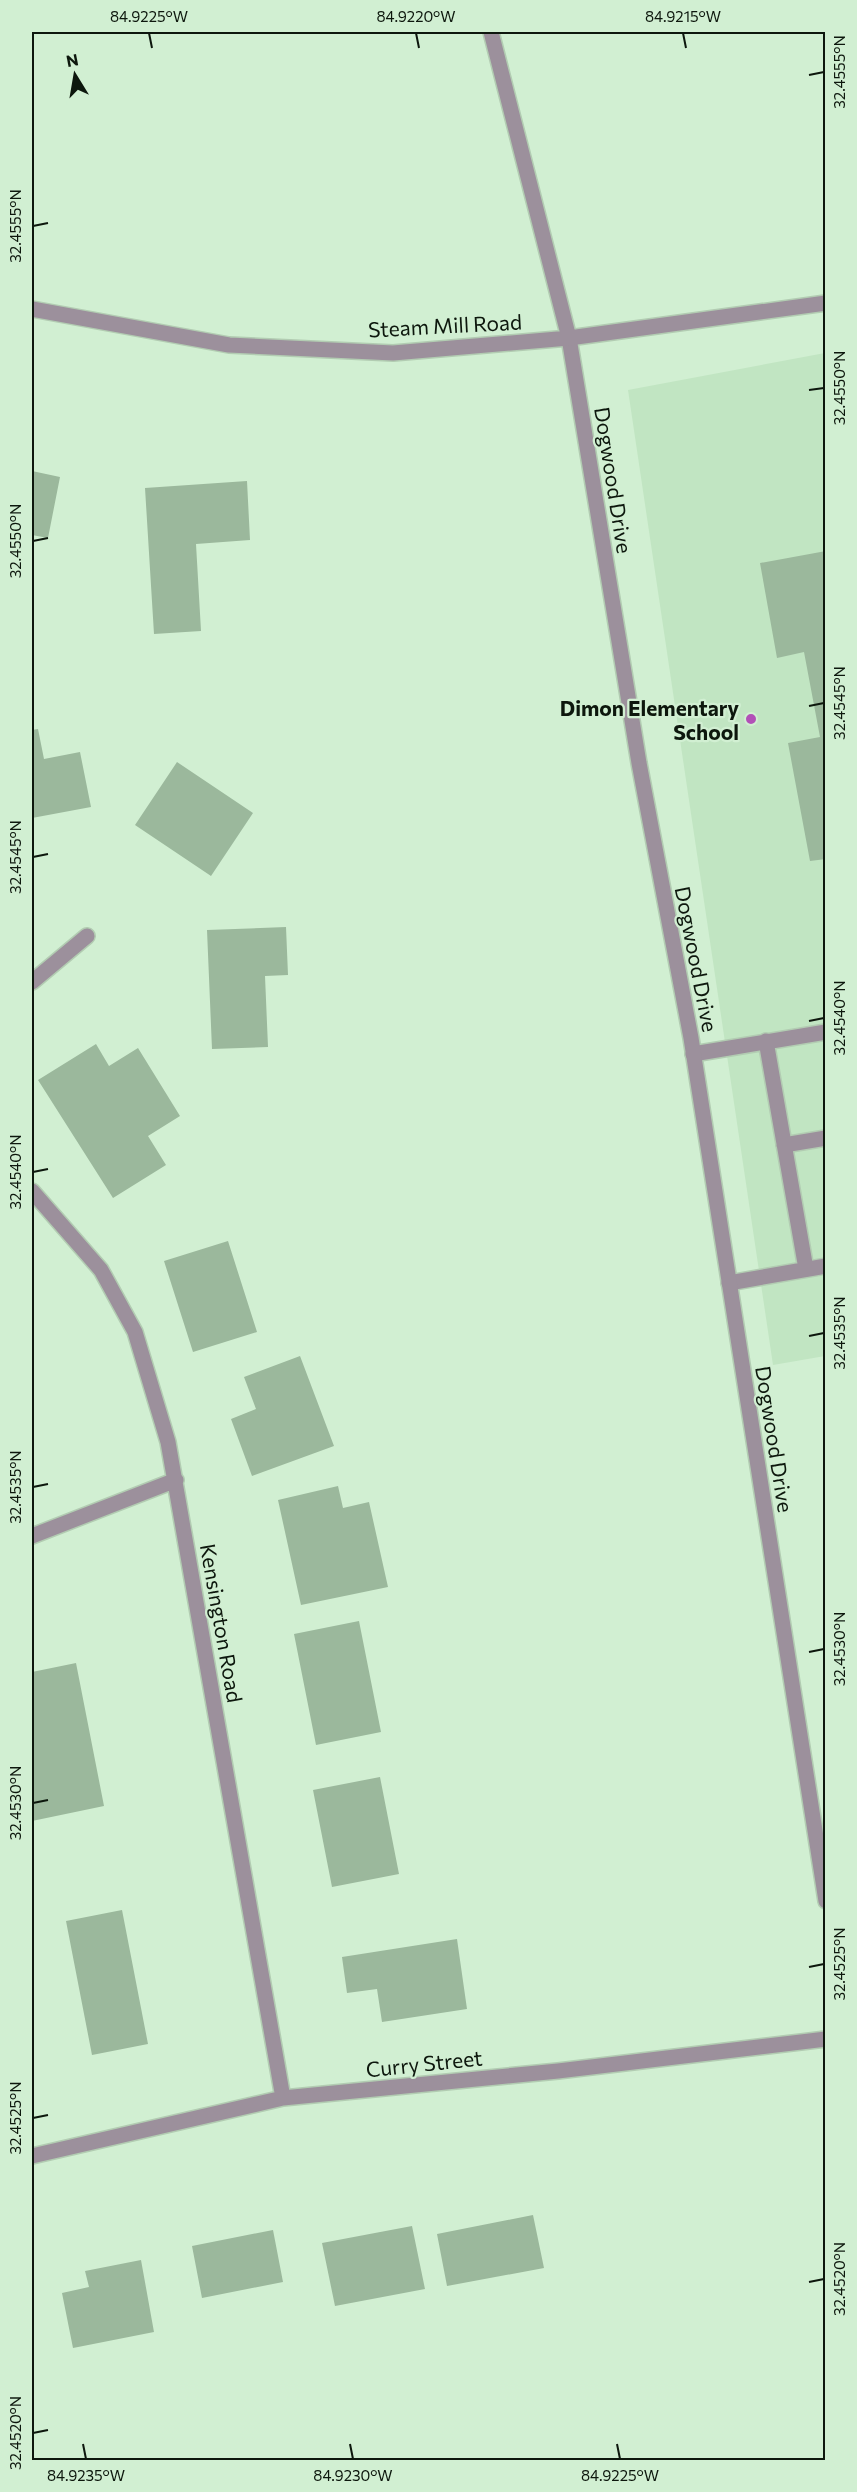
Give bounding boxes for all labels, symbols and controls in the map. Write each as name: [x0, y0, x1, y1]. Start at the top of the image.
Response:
text: 84.9225°W: [110, 7, 188, 25]
text: 84.9220°W: [376, 7, 456, 25]
text: 84.9215°W: [645, 7, 721, 25]
text: 32.4555°N: [830, 35, 848, 109]
north arrow: [45, 45, 105, 105]
text: N: [64, 49, 80, 70]
text: 32.4555°N: [6, 189, 24, 263]
street label: Steam Mill Road: [367, 308, 523, 342]
text: 32.4550°N: [830, 351, 848, 425]
street label: Dogwood Drive: [590, 405, 638, 555]
text: 32.4550°N: [6, 504, 24, 578]
text: 32.4545°N: [830, 666, 848, 740]
place label: Dimon Elementary School: [560, 695, 739, 744]
marker: Dimon Elementary School: [744, 712, 758, 726]
text: 32.4545°N: [6, 820, 24, 894]
street label: Dogwood Drive: [671, 884, 723, 1034]
text: 32.4540°N: [830, 981, 848, 1055]
text: 32.4540°N: [6, 1135, 24, 1209]
text: 32.4535°N: [830, 1296, 848, 1370]
street label: Dogwood Drive: [751, 1364, 799, 1514]
text: 32.4535°N: [6, 1450, 24, 1524]
street label: Kensington Road: [196, 1542, 248, 1704]
text: 32.4530°N: [830, 1612, 848, 1686]
text: 32.4530°N: [6, 1766, 24, 1840]
text: 32.4525°N: [830, 1927, 848, 2001]
street label: Curry Street: [364, 2044, 484, 2082]
text: 32.4525°N: [6, 2081, 24, 2155]
text: 32.4520°N: [830, 2242, 848, 2316]
text: 32.4520°N: [6, 2396, 24, 2470]
text: 84.9235°W: [47, 2466, 125, 2484]
text: 84.9230°W: [313, 2466, 393, 2484]
text: 84.9225°W: [581, 2466, 659, 2484]

